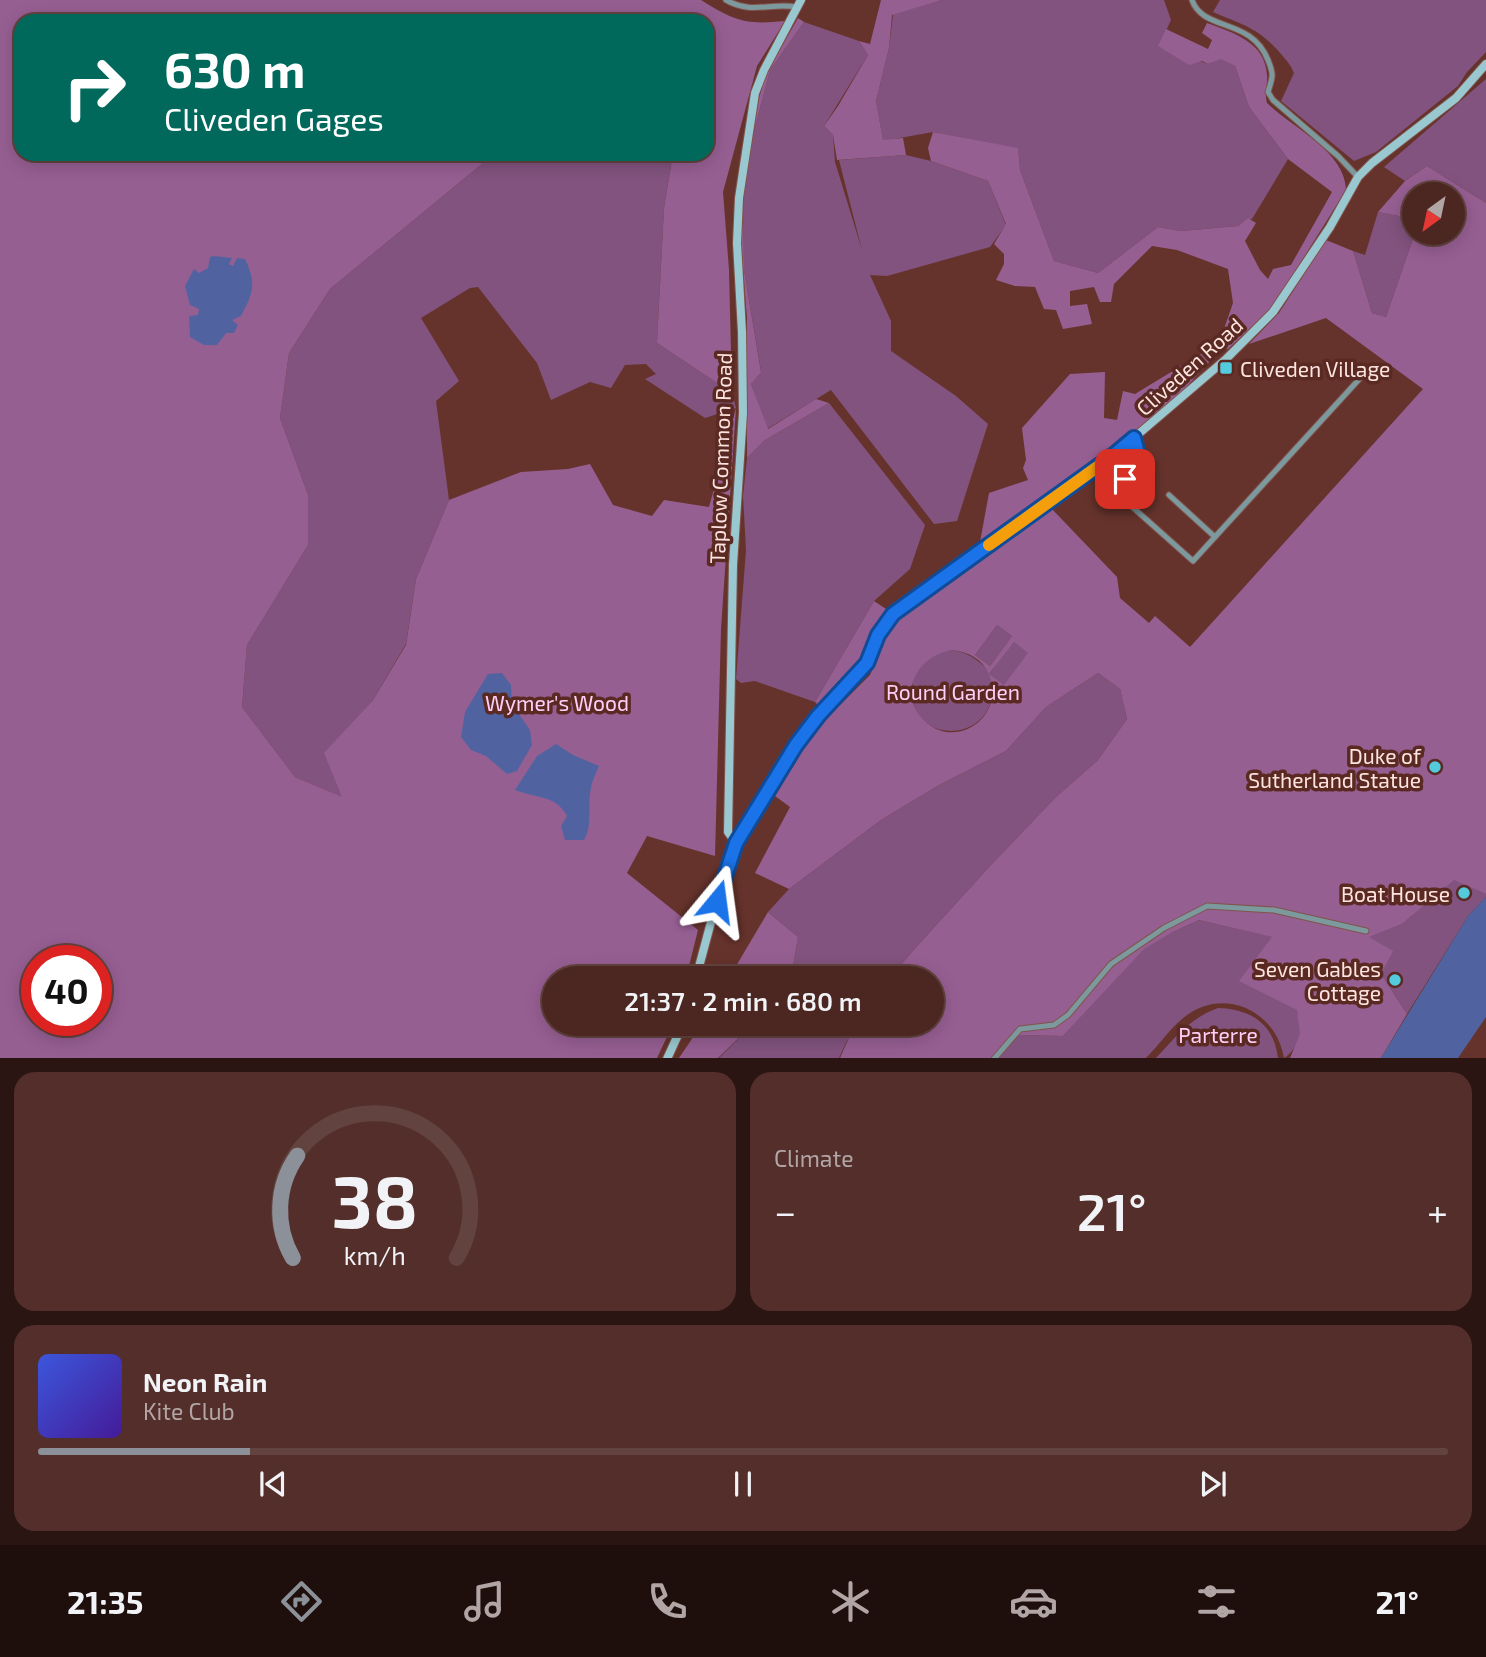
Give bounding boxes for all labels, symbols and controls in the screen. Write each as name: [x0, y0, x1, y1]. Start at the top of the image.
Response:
text: 630 m: [164, 39, 305, 98]
icon: right: [49, 42, 140, 133]
text: Cliveden Gages: [164, 99, 384, 137]
north arrow: [1402, 182, 1465, 245]
map controls: [1402, 182, 1465, 245]
street label: Cliveden Road: [1131, 312, 1247, 420]
street label: Taplow Common Road: [704, 352, 736, 564]
place label: Cliveden Village: [1240, 356, 1390, 381]
marker: Cliveden Village: [1218, 360, 1234, 376]
pin: [1095, 449, 1155, 509]
icon: arrive: [1106, 460, 1144, 498]
park label: Round Garden: [886, 679, 1020, 704]
park label: Wymer's Wood: [485, 690, 629, 715]
place label: Duke of Sutherland Statue: [1248, 743, 1422, 792]
marker: Duke of Sutherland Statue: [1427, 759, 1443, 775]
position arrow: [680, 864, 754, 938]
place label: Boat House: [1341, 881, 1450, 906]
marker: Boat House: [1456, 885, 1472, 901]
speed limit sign: 40: [21, 945, 112, 1036]
place label: Seven Gables Cottage: [1254, 956, 1381, 1005]
marker: Seven Gables Cottage: [1387, 972, 1403, 988]
text: 21:37 · 2 min · 680 m: [624, 985, 862, 1016]
park label: Parterre: [1178, 1022, 1258, 1047]
text: Climate: [774, 1144, 854, 1172]
text: 38: [332, 1155, 418, 1243]
text: 21°: [1077, 1179, 1147, 1241]
text: −: [774, 1188, 796, 1234]
text: +: [1427, 1188, 1448, 1234]
text: km/h: [344, 1239, 406, 1269]
text: Neon Rain: [143, 1366, 267, 1397]
text: Kite Club: [143, 1397, 235, 1425]
icon: previous: [254, 1465, 292, 1503]
icon: pause: [724, 1465, 762, 1503]
icon: next: [1194, 1465, 1232, 1503]
icon: directions: [277, 1577, 326, 1626]
icon: music: [460, 1577, 509, 1626]
icon: phone: [643, 1577, 692, 1626]
icon: climate: [826, 1577, 875, 1626]
icon: car: [1009, 1577, 1058, 1626]
icon: filters: [1192, 1577, 1241, 1626]
text: 21:35: [67, 1582, 143, 1620]
text: 21°: [1375, 1582, 1419, 1620]

